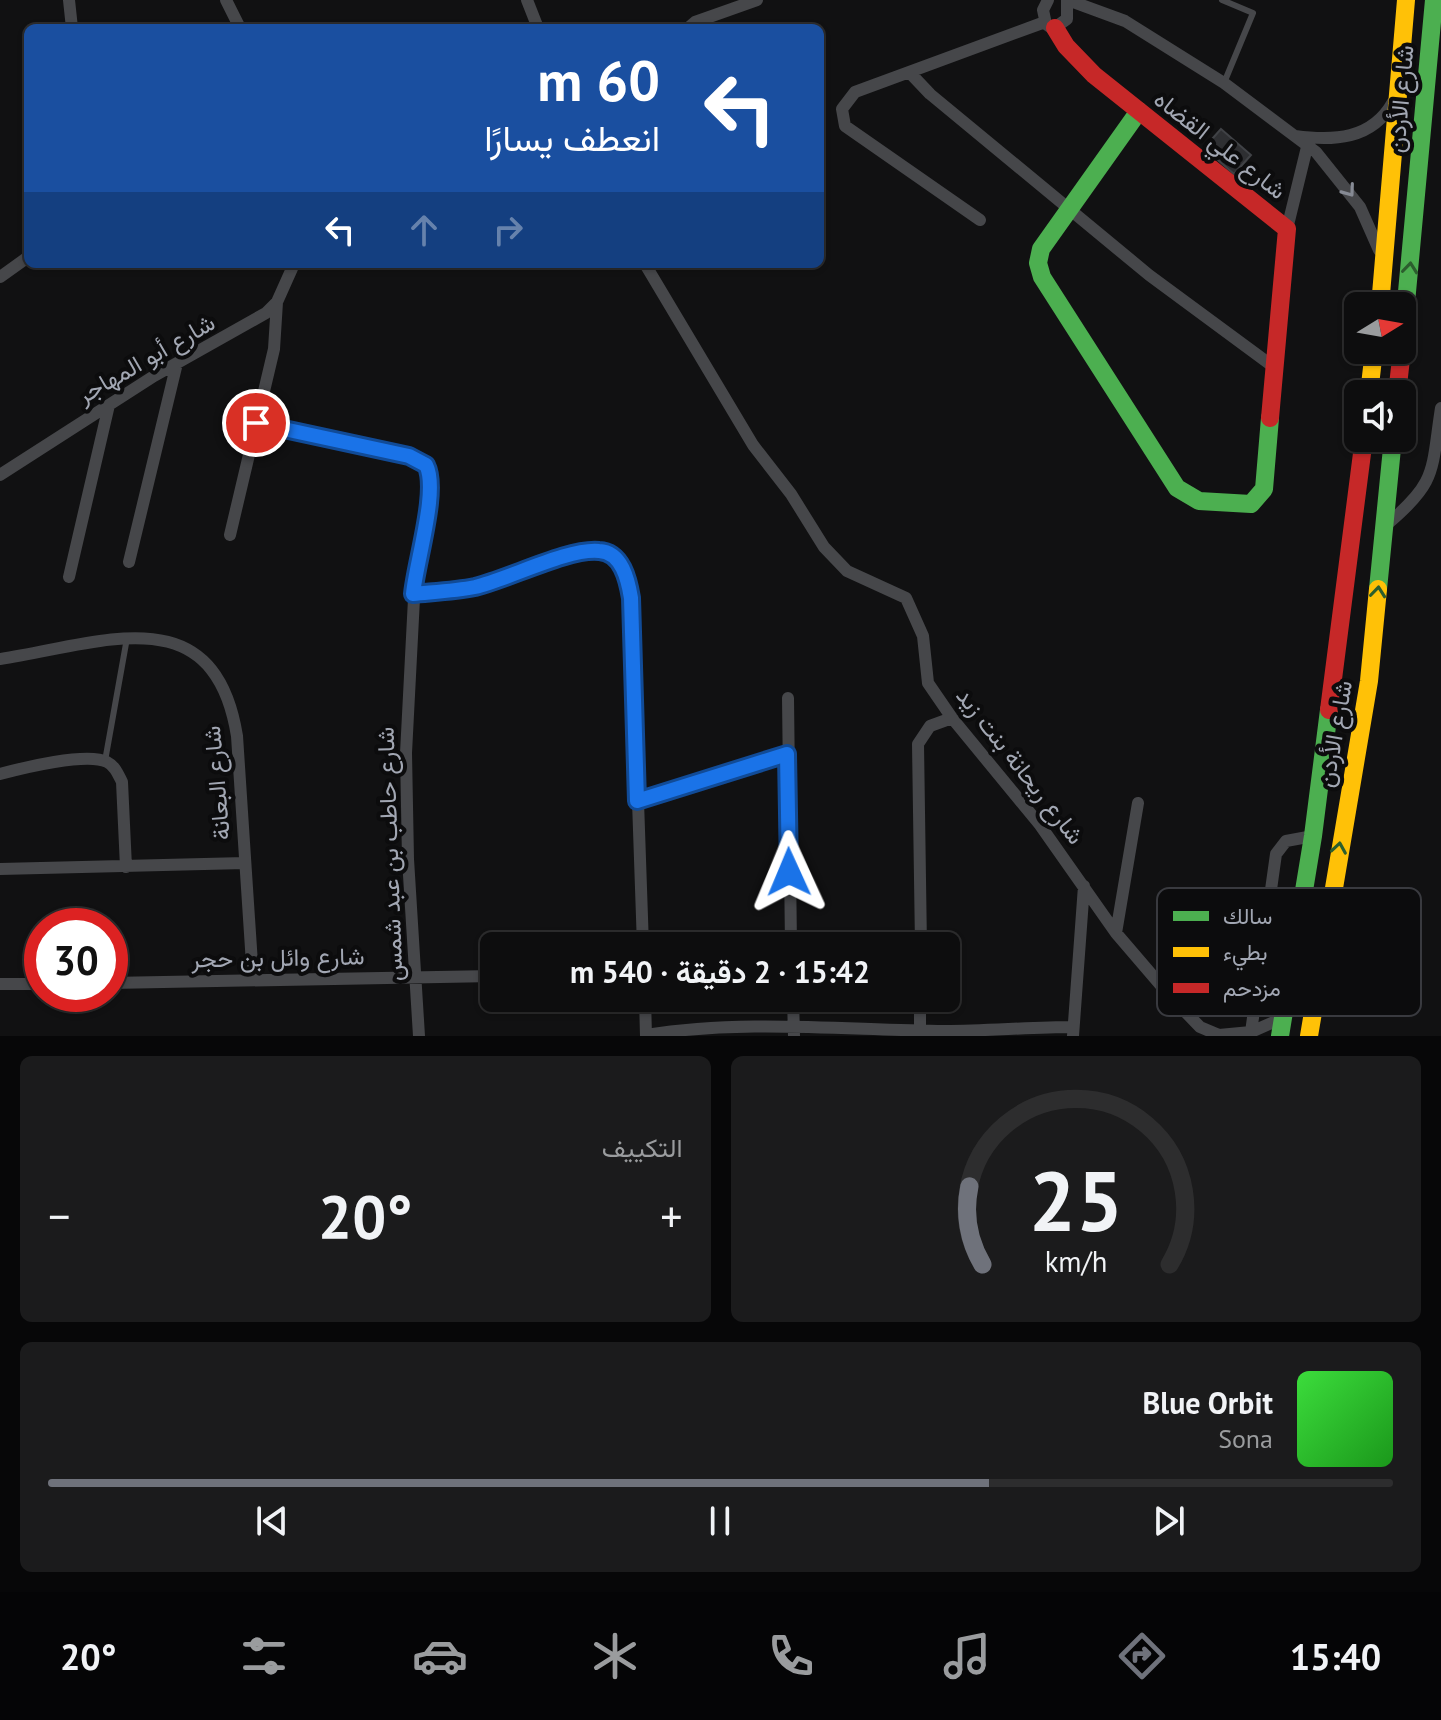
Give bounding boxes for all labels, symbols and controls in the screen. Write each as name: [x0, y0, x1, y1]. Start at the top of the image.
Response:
text: 60 m: [537, 44, 660, 116]
street label: شارع الأردن: [1380, 44, 1422, 154]
icon: left: [688, 56, 792, 160]
street label: شارع علي القضاه: [1146, 83, 1293, 209]
text: انعطف يسارًا: [484, 114, 660, 161]
one-way arrow: [1340, 183, 1354, 197]
icon: left: [318, 208, 362, 252]
icon: ahead: [402, 208, 446, 252]
icon: right: [486, 208, 530, 252]
one-way arrow: [1401, 261, 1418, 274]
north arrow: [1344, 292, 1416, 364]
map controls: [1344, 292, 1416, 452]
street label: شارع أبو المهاجر: [70, 307, 221, 412]
button: sound: [1344, 380, 1416, 452]
pin: [222, 389, 290, 457]
icon: arrive: [234, 401, 278, 445]
one-way arrow: [1370, 585, 1387, 598]
street label: شارع الأردن: [1310, 678, 1360, 790]
street label: شارع ريحانة بنت زيد: [949, 681, 1091, 851]
street label: شارع البعانة: [196, 724, 238, 842]
street label: شارع حاطب بن عبد شمس: [370, 726, 410, 982]
position arrow: [747, 830, 831, 914]
one-way arrow: [1330, 842, 1347, 855]
legend: [1157, 888, 1421, 1016]
text: سالك: [1223, 902, 1272, 930]
speed limit sign: 30: [24, 908, 128, 1012]
text: بطيء: [1223, 938, 1268, 971]
street label: شارع وائل بن حجر: [190, 940, 365, 976]
text: 15:42 · 2 دقيقة · 540 m: [570, 952, 870, 991]
text: مزدحم: [1223, 974, 1281, 1003]
text: التكييف: [602, 1131, 683, 1164]
text: 25: [1029, 1146, 1123, 1254]
text: 20°: [318, 1177, 412, 1255]
text: −: [48, 1187, 70, 1244]
text: +: [660, 1187, 682, 1244]
text: km/h: [1044, 1243, 1107, 1280]
text: Blue Orbit: [1143, 1383, 1273, 1422]
text: Sona: [1218, 1422, 1273, 1455]
icon: previous: [250, 1499, 294, 1543]
icon: pause: [698, 1499, 742, 1543]
icon: next: [1147, 1499, 1191, 1543]
icon: filters: [236, 1628, 292, 1684]
icon: car: [412, 1628, 468, 1684]
icon: climate: [587, 1628, 643, 1684]
icon: phone: [763, 1628, 819, 1684]
icon: music: [939, 1628, 995, 1684]
icon: directions: [1114, 1628, 1170, 1684]
text: 20°: [60, 1633, 116, 1680]
text: 15:40: [1290, 1633, 1381, 1680]

